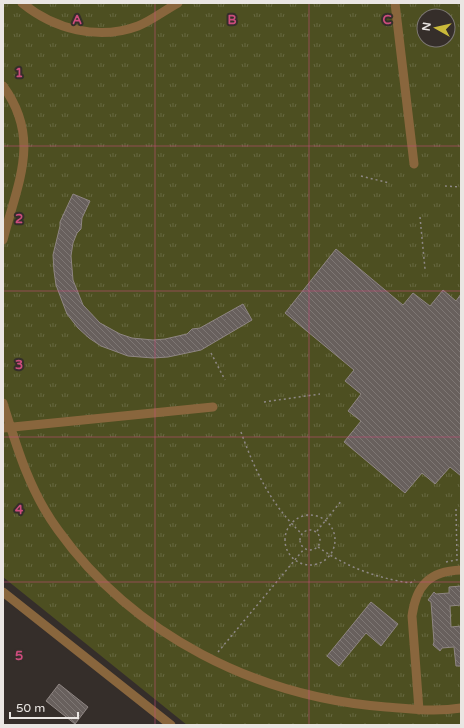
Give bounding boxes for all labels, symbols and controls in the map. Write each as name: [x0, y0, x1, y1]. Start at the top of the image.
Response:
north arrow: [416, 8, 456, 48]
text: A: [72, 12, 82, 28]
text: B: [227, 12, 237, 28]
text: C: [382, 12, 392, 28]
text: N: [420, 21, 434, 32]
text: 1: [15, 65, 23, 81]
text: 2: [15, 211, 23, 227]
text: 3: [15, 357, 23, 373]
text: 4: [15, 502, 24, 518]
text: 5: [15, 648, 23, 664]
scale bar: [10, 694, 78, 720]
text: 50 m: [16, 701, 45, 715]

